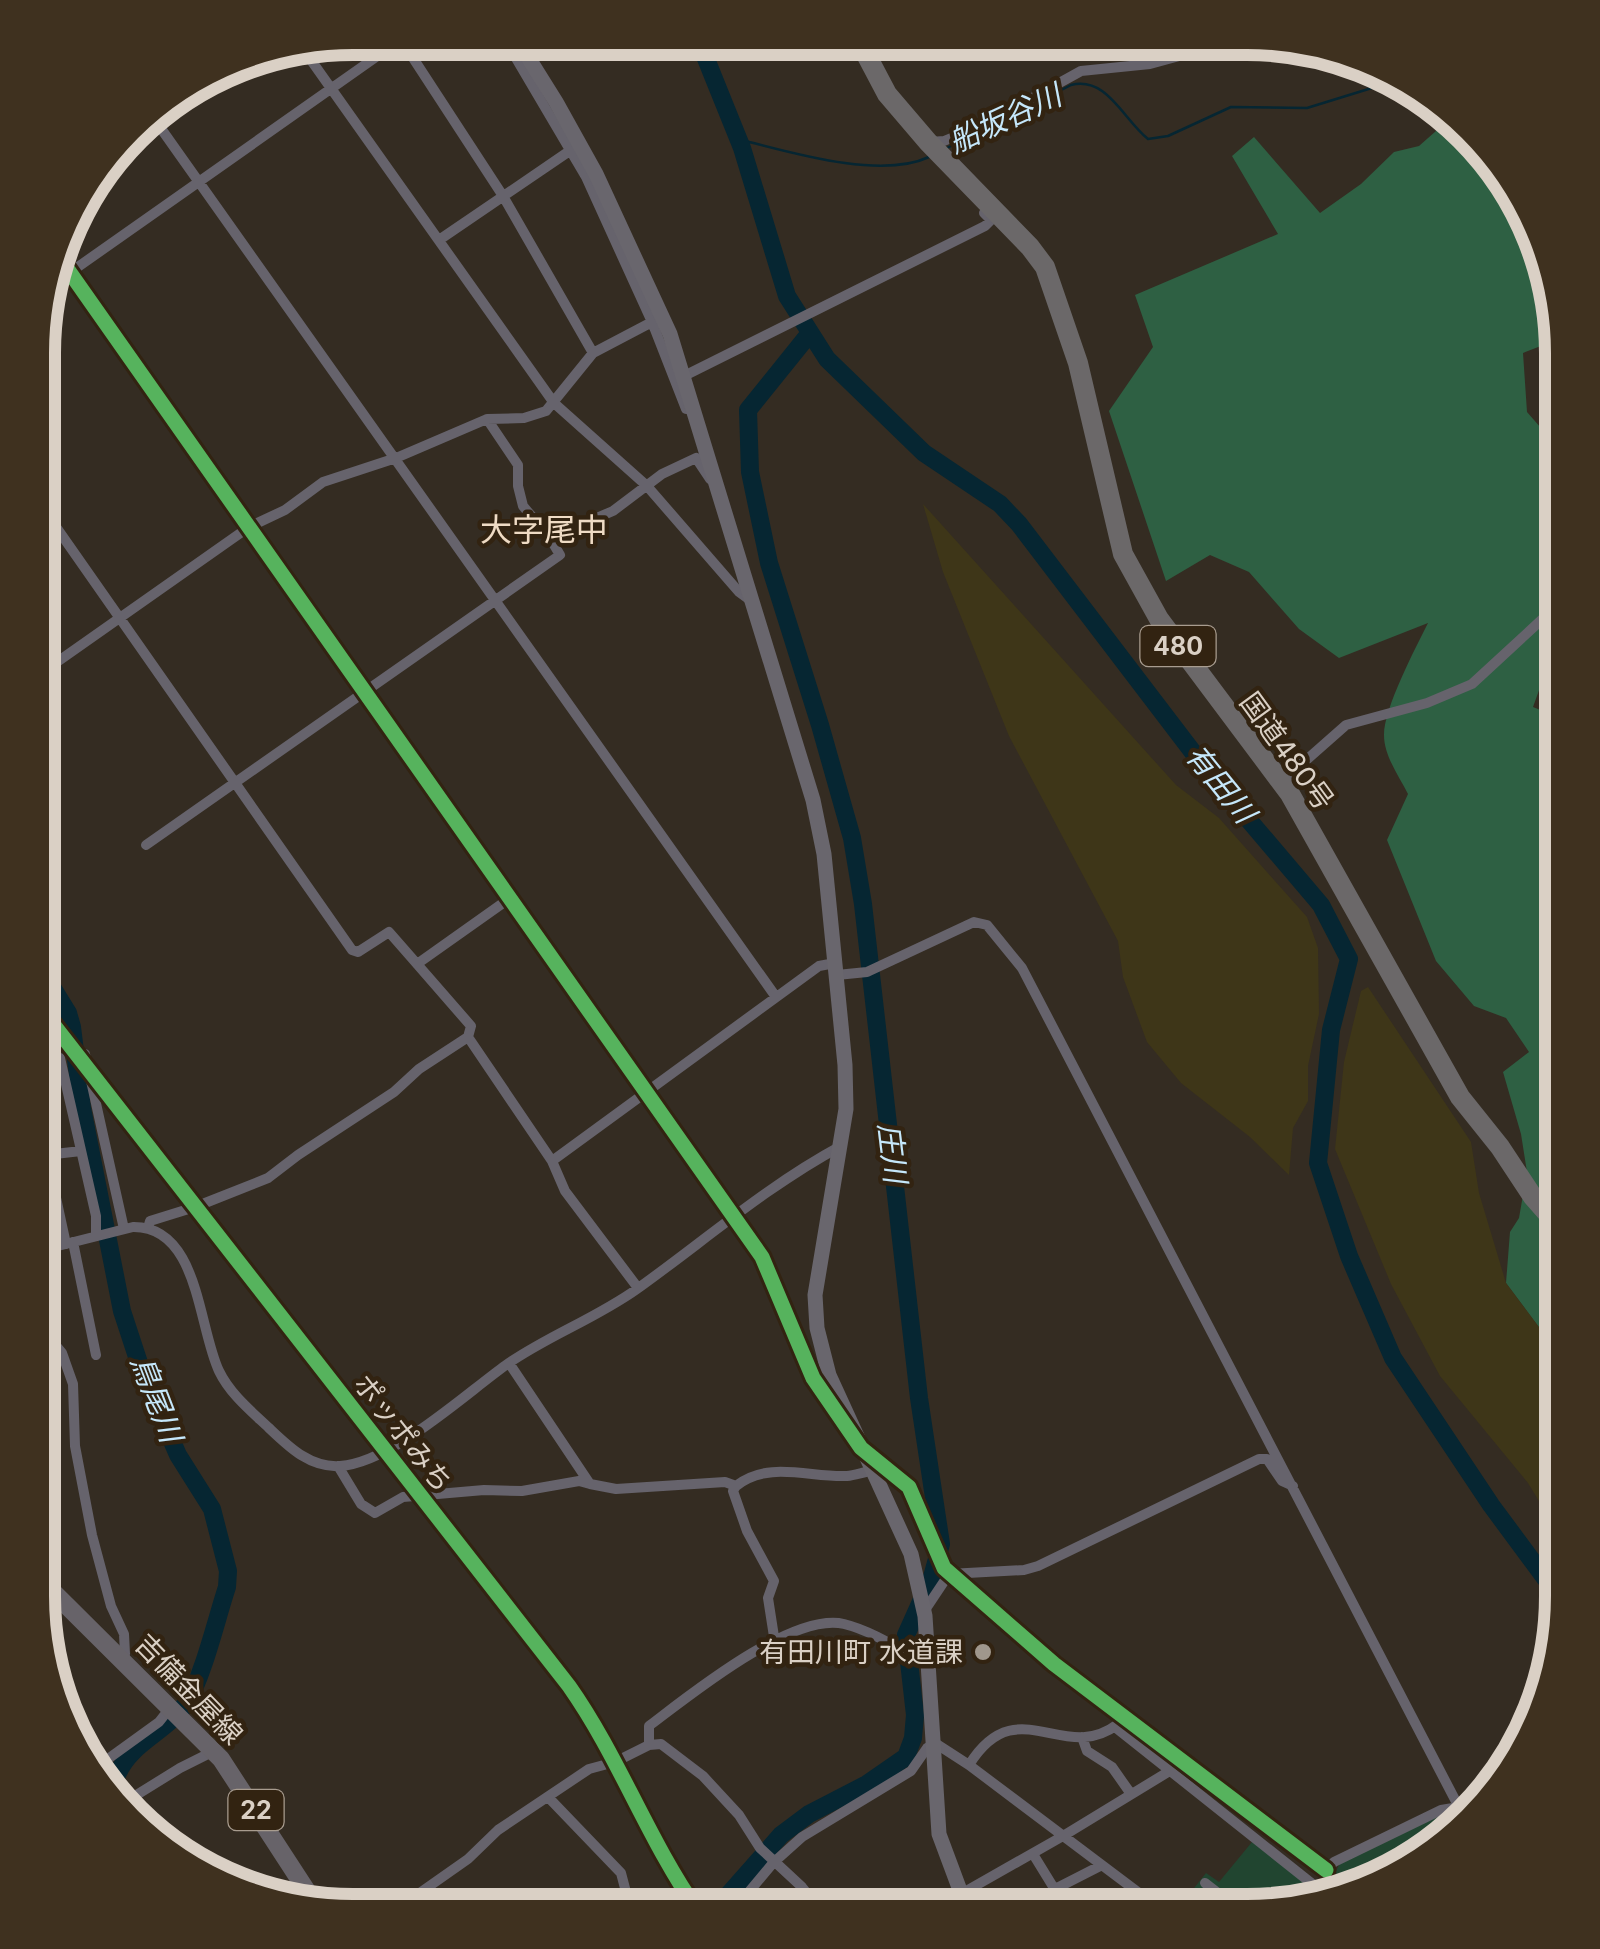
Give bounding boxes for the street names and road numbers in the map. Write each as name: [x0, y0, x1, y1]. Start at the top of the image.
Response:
road number: 480: [1140, 626, 1216, 666]
street label: 国道480号: [1233, 686, 1341, 816]
street label: ポッポみち: [347, 1367, 459, 1499]
street label: 吉備金屋線: [128, 1627, 250, 1751]
road number: 22: [228, 1790, 284, 1830]

